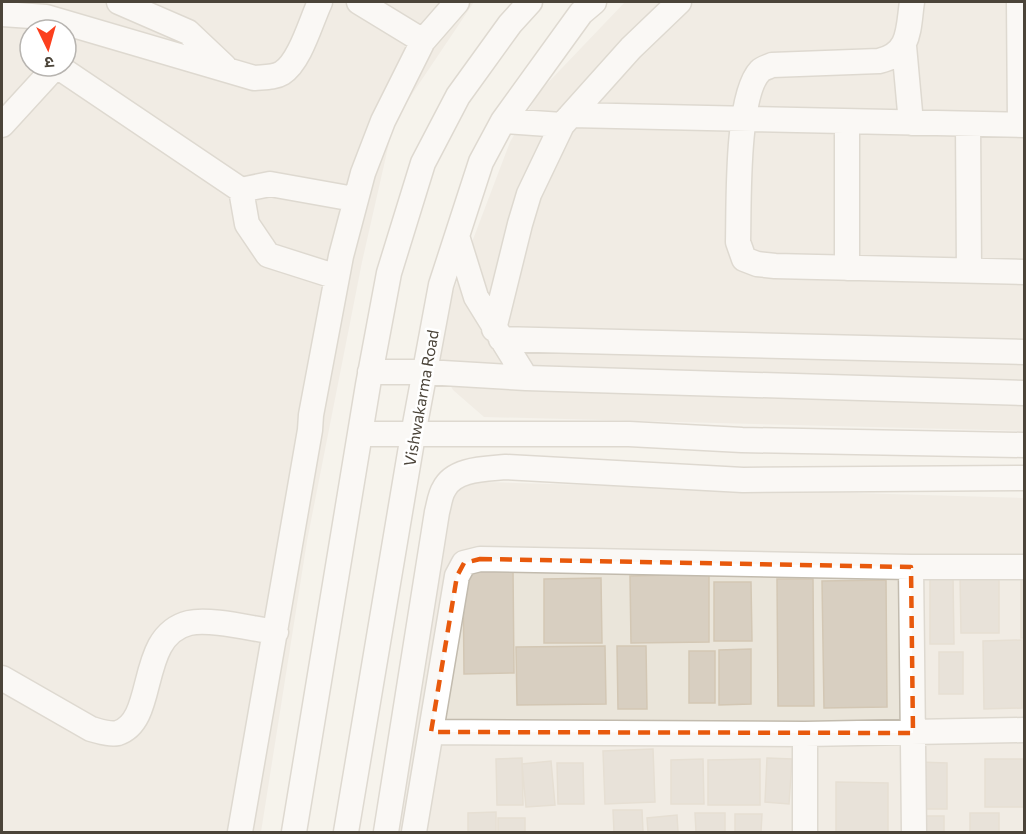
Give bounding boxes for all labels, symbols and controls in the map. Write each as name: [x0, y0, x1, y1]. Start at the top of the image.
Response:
north arrow: [18, 18, 78, 78]
text: उ: [43, 54, 55, 73]
street label: Vishwakarma Road: [399, 328, 442, 468]

